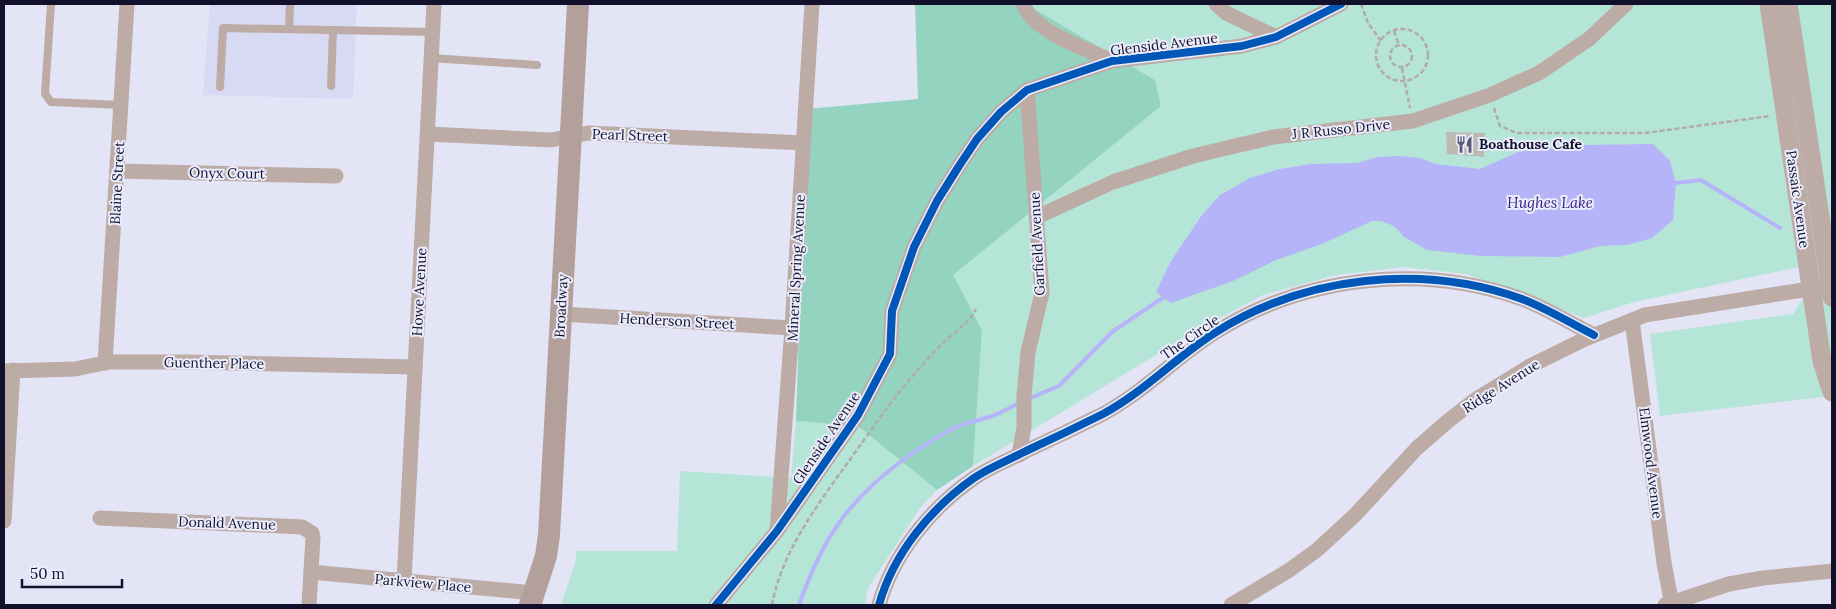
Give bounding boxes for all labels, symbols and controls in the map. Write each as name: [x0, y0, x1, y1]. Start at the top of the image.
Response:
street label: Glenside Avenue: [1109, 28, 1219, 60]
street label: J R Russo Drive: [1290, 115, 1391, 143]
street label: Pearl Street: [592, 125, 669, 145]
restaurant icon: Boathouse Cafe: [1455, 134, 1475, 154]
place label: Boathouse Cafe: [1479, 135, 1583, 153]
street label: Blaine Street: [106, 141, 128, 225]
street label: Passaic Avenue: [1782, 149, 1814, 249]
street label: Onyx Court: [189, 163, 266, 183]
street label: Garfield Avenue: [1025, 191, 1049, 296]
water label: Hughes Lake: [1507, 193, 1593, 212]
street label: Mineral Spring Avenue: [783, 194, 809, 342]
street label: Howe Avenue: [408, 247, 430, 337]
street label: Broadway: [550, 273, 572, 338]
street label: Henderson Street: [619, 309, 736, 333]
street label: The Circle: [1157, 310, 1223, 364]
street label: Guenther Place: [164, 353, 265, 373]
street label: Ridge Avenue: [1459, 355, 1543, 417]
street label: Glenside Avenue: [788, 388, 864, 488]
street label: Elmwood Avenue: [1635, 406, 1667, 520]
street label: Donald Avenue: [178, 512, 277, 534]
scale bar: [22, 556, 122, 588]
text: 50 m: [30, 564, 65, 583]
street label: Parkview Place: [374, 570, 472, 596]

